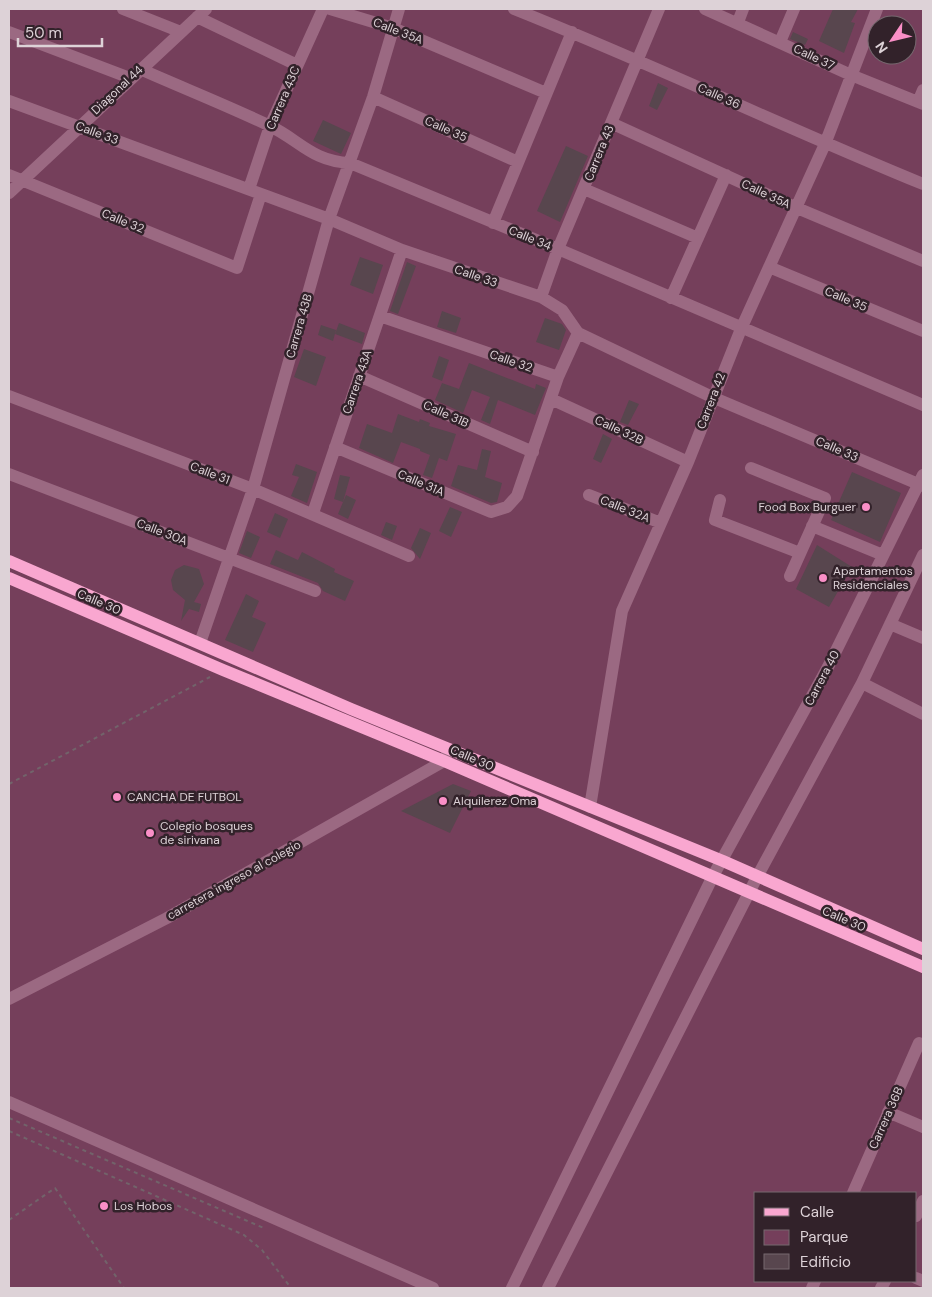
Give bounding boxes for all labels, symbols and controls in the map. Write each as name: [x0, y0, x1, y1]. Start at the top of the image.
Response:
street label: Calle 35A: [371, 14, 425, 48]
scale bar: [18, 15, 101, 47]
north arrow: [867, 15, 917, 65]
text: 50 m: [25, 23, 62, 43]
text: N: [871, 38, 892, 57]
street label: Calle 37: [791, 40, 837, 74]
street label: Diagonal 44: [88, 62, 146, 118]
street label: Carrera 43C: [262, 63, 304, 132]
street label: Calle 36: [695, 80, 743, 112]
street label: Calle 35: [422, 113, 470, 145]
street label: Calle 33: [73, 118, 121, 148]
street label: Carrera 43: [581, 123, 617, 183]
street label: Calle 35A: [739, 176, 793, 212]
street label: Calle 32: [99, 205, 147, 237]
street label: Calle 34: [506, 222, 554, 254]
street label: Calle 33: [452, 261, 500, 291]
street label: Calle 35: [822, 283, 870, 315]
street label: Carrera 43B: [282, 292, 316, 360]
street label: Calle 32: [487, 346, 535, 376]
street label: Carrera 43A: [339, 348, 375, 416]
street label: Carrera 42: [693, 371, 729, 431]
street label: Calle 31B: [421, 397, 471, 431]
street label: Calle 32B: [592, 412, 646, 448]
street label: Calle 33: [813, 433, 861, 465]
street label: Calle 31: [188, 458, 232, 488]
street label: Calle 31A: [395, 466, 447, 500]
street label: Calle 32A: [598, 492, 652, 526]
place label: Food Box Burguer: [758, 499, 857, 515]
marker: Food Box Burguer: [860, 501, 872, 513]
street label: Calle 30A: [134, 515, 190, 549]
place label: Apartamentos Residenciales: [833, 563, 913, 593]
marker: Apartamentos Residenciales: [817, 572, 829, 584]
street label: Calle 30: [75, 586, 123, 618]
street label: Carrera 40: [801, 648, 843, 708]
street label: Calle 30: [448, 742, 496, 774]
place label: CANCHA DE FUTBOL: [127, 789, 242, 805]
marker: CANCHA DE FUTBOL: [111, 791, 123, 803]
place label: Alquilerez Oma: [453, 793, 537, 809]
marker: Alquilerez Oma: [437, 795, 449, 807]
place label: Colegio bosques de sirivana: [160, 818, 253, 848]
marker: Colegio bosques de sirivana: [144, 827, 156, 839]
street label: carretera ingreso al colegio: [164, 837, 304, 923]
street label: Calle 30: [820, 903, 868, 935]
street label: Carrera 36B: [865, 1084, 907, 1152]
legend: [754, 1192, 917, 1282]
place label: Los Hobos: [114, 1198, 172, 1214]
marker: Los Hobos: [98, 1200, 110, 1212]
text: Calle: [800, 1202, 834, 1222]
text: Parque: [800, 1227, 848, 1247]
text: Edificio: [800, 1252, 851, 1272]

